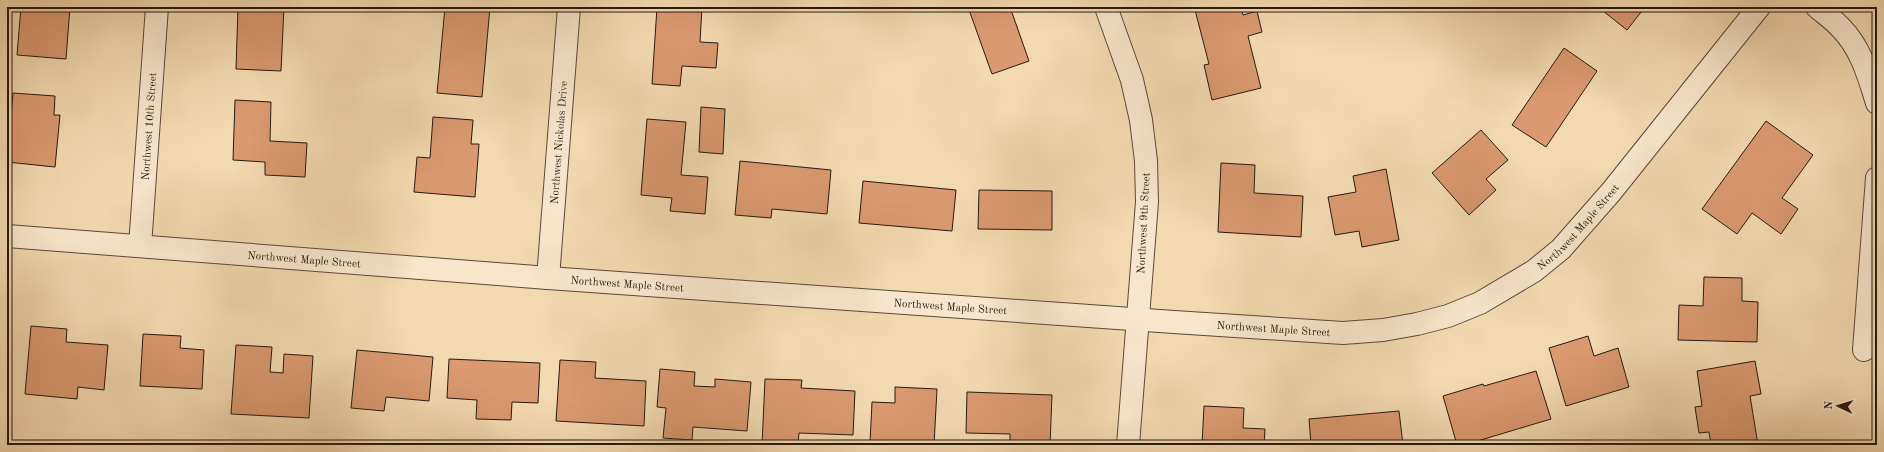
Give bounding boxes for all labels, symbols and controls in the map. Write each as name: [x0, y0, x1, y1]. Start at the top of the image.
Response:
street label: Northwest 10th Street: [141, 72, 159, 181]
street label: Northwest Nickolas Drive: [550, 81, 570, 204]
street label: Northwest 9th Street: [1136, 172, 1153, 274]
street label: Northwest Maple Street: [1536, 183, 1622, 273]
street label: Northwest Maple Street: [247, 251, 361, 270]
street label: Northwest Maple Street: [570, 276, 684, 295]
street label: Northwest Maple Street: [893, 298, 1008, 317]
street label: Northwest Maple Street: [1216, 321, 1331, 339]
north arrow: [1818, 386, 1858, 426]
text: N: [1824, 400, 1835, 410]

